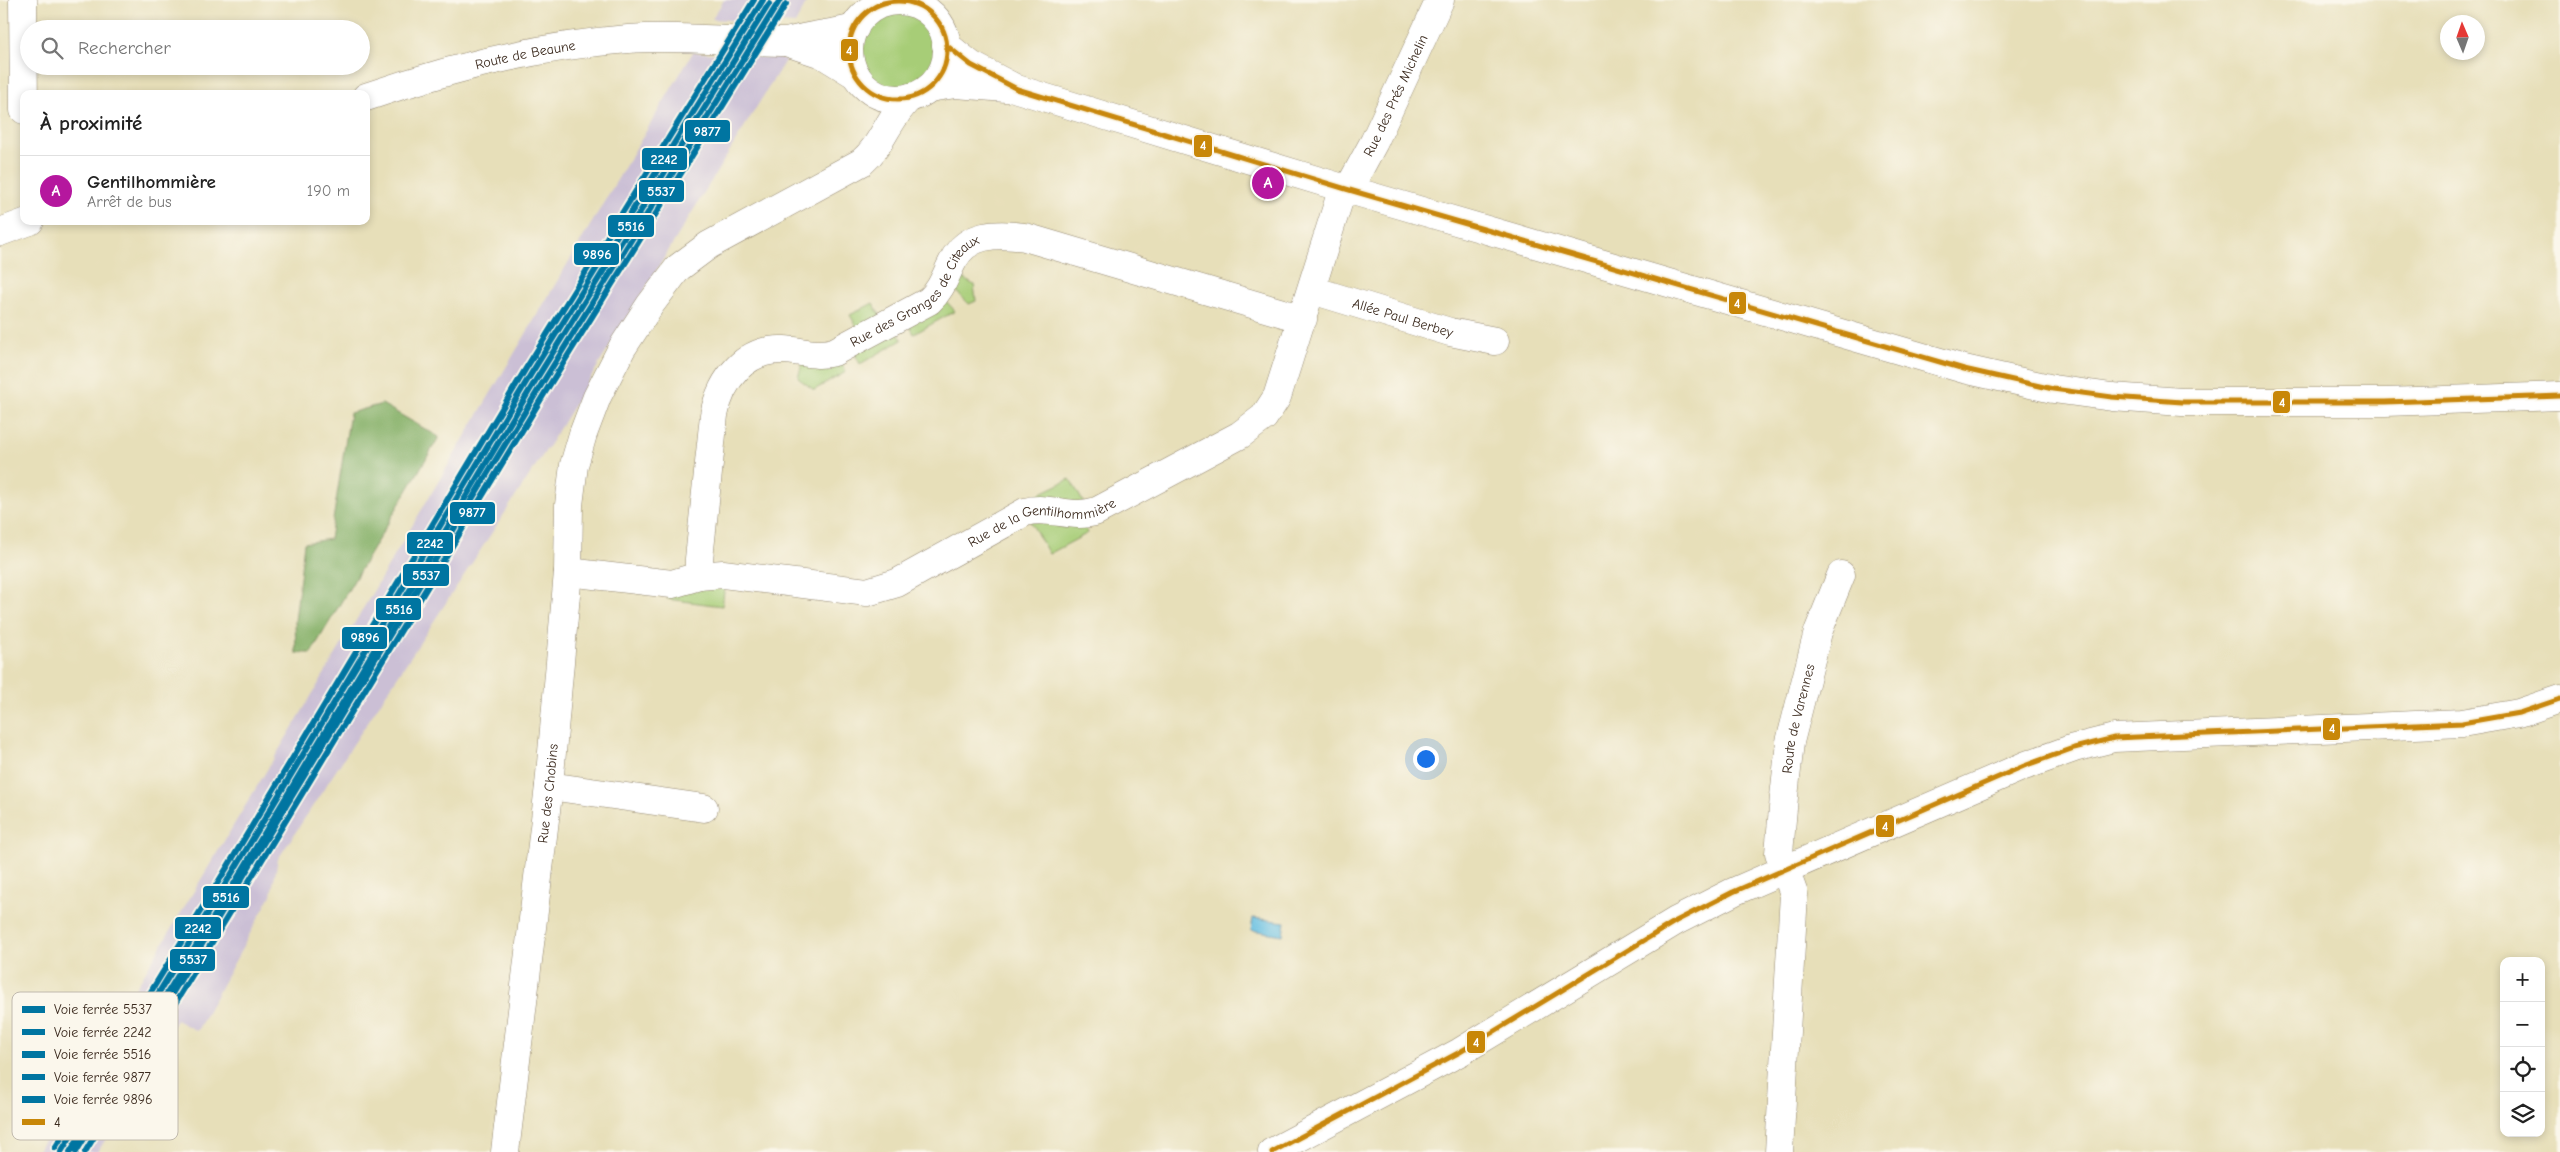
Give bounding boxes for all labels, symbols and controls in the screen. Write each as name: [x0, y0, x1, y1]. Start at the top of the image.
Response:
north arrow: [2440, 15, 2485, 60]
search box: [20, 20, 370, 75]
street label: Rue des Prés Michelin: [1360, 32, 1432, 160]
icon: search: [38, 34, 66, 62]
text: Rechercher: [78, 37, 171, 59]
street label: Route de Beaune: [473, 37, 577, 73]
line badge: 4: [840, 38, 859, 62]
text: 4: [846, 42, 853, 59]
text: À proximité: [40, 111, 142, 135]
line badge: 9877: [684, 119, 731, 143]
text: 9877: [693, 123, 721, 140]
line badge: 4: [1193, 134, 1213, 158]
text: 4: [1200, 137, 1207, 154]
line badge: 2242: [641, 147, 688, 171]
text: 2242: [650, 151, 678, 168]
pin: A: [1252, 164, 1284, 202]
text: Gentilhommière: [87, 171, 216, 193]
line badge: 5537: [638, 179, 685, 203]
text: A: [52, 182, 60, 200]
text: 190 m: [307, 182, 350, 200]
text: 5537: [647, 183, 676, 200]
text: Arrêt de bus: [87, 193, 172, 211]
line badge: 5516: [607, 214, 655, 238]
text: 5516: [617, 218, 645, 235]
street label: Rue des Granges de Citeaux: [847, 231, 982, 351]
line badge: 9896: [573, 242, 620, 266]
text: 9896: [582, 246, 612, 263]
line badge: 4: [1728, 291, 1747, 315]
street label: Allée Paul Berbey: [1350, 295, 1456, 342]
text: 4: [1734, 295, 1741, 312]
line badge: 4: [2272, 390, 2291, 414]
text: 4: [2279, 394, 2286, 411]
street label: Rue de la Gentilhommière: [965, 495, 1119, 551]
line badge: 9877: [449, 501, 496, 525]
text: 9877: [458, 504, 486, 521]
line badge: 2242: [406, 531, 454, 555]
text: 2242: [416, 535, 444, 552]
line badge: 5537: [402, 563, 450, 587]
text: 5537: [412, 567, 441, 584]
line badge: 5516: [375, 597, 422, 621]
text: 5516: [385, 601, 413, 618]
line badge: 9896: [341, 626, 388, 650]
text: 9896: [350, 629, 380, 646]
street label: Route de Varennes: [1779, 662, 1819, 774]
line badge: 4: [2322, 717, 2341, 741]
text: 4: [2329, 720, 2336, 737]
street label: Rue des Chobins: [534, 743, 562, 844]
your location: [1413, 746, 1439, 772]
line badge: 4: [1875, 814, 1895, 838]
text: 4: [1882, 818, 1889, 835]
line badge: 5516: [202, 885, 250, 909]
text: 5516: [212, 889, 240, 906]
line badge: 2242: [174, 916, 222, 940]
text: 2242: [184, 920, 212, 937]
line badge: 5537: [169, 948, 216, 972]
text: 5537: [179, 951, 208, 968]
map controls: [2500, 957, 2545, 1137]
button: +: [2500, 957, 2545, 1002]
legend: [12, 992, 178, 1140]
text: Voie ferrée 5537: [54, 1001, 152, 1018]
button: −: [2500, 1002, 2545, 1047]
text: Voie ferrée 2242: [54, 1024, 152, 1041]
line badge: 4: [1466, 1030, 1486, 1054]
text: 4: [1473, 1034, 1480, 1051]
text: Voie ferrée 5516: [54, 1046, 151, 1063]
button: locate: [2500, 1047, 2545, 1092]
text: Voie ferrée 9877: [54, 1069, 151, 1086]
text: Voie ferrée 9896: [54, 1091, 153, 1108]
button: layers: [2500, 1092, 2545, 1137]
text: 4: [54, 1114, 61, 1131]

